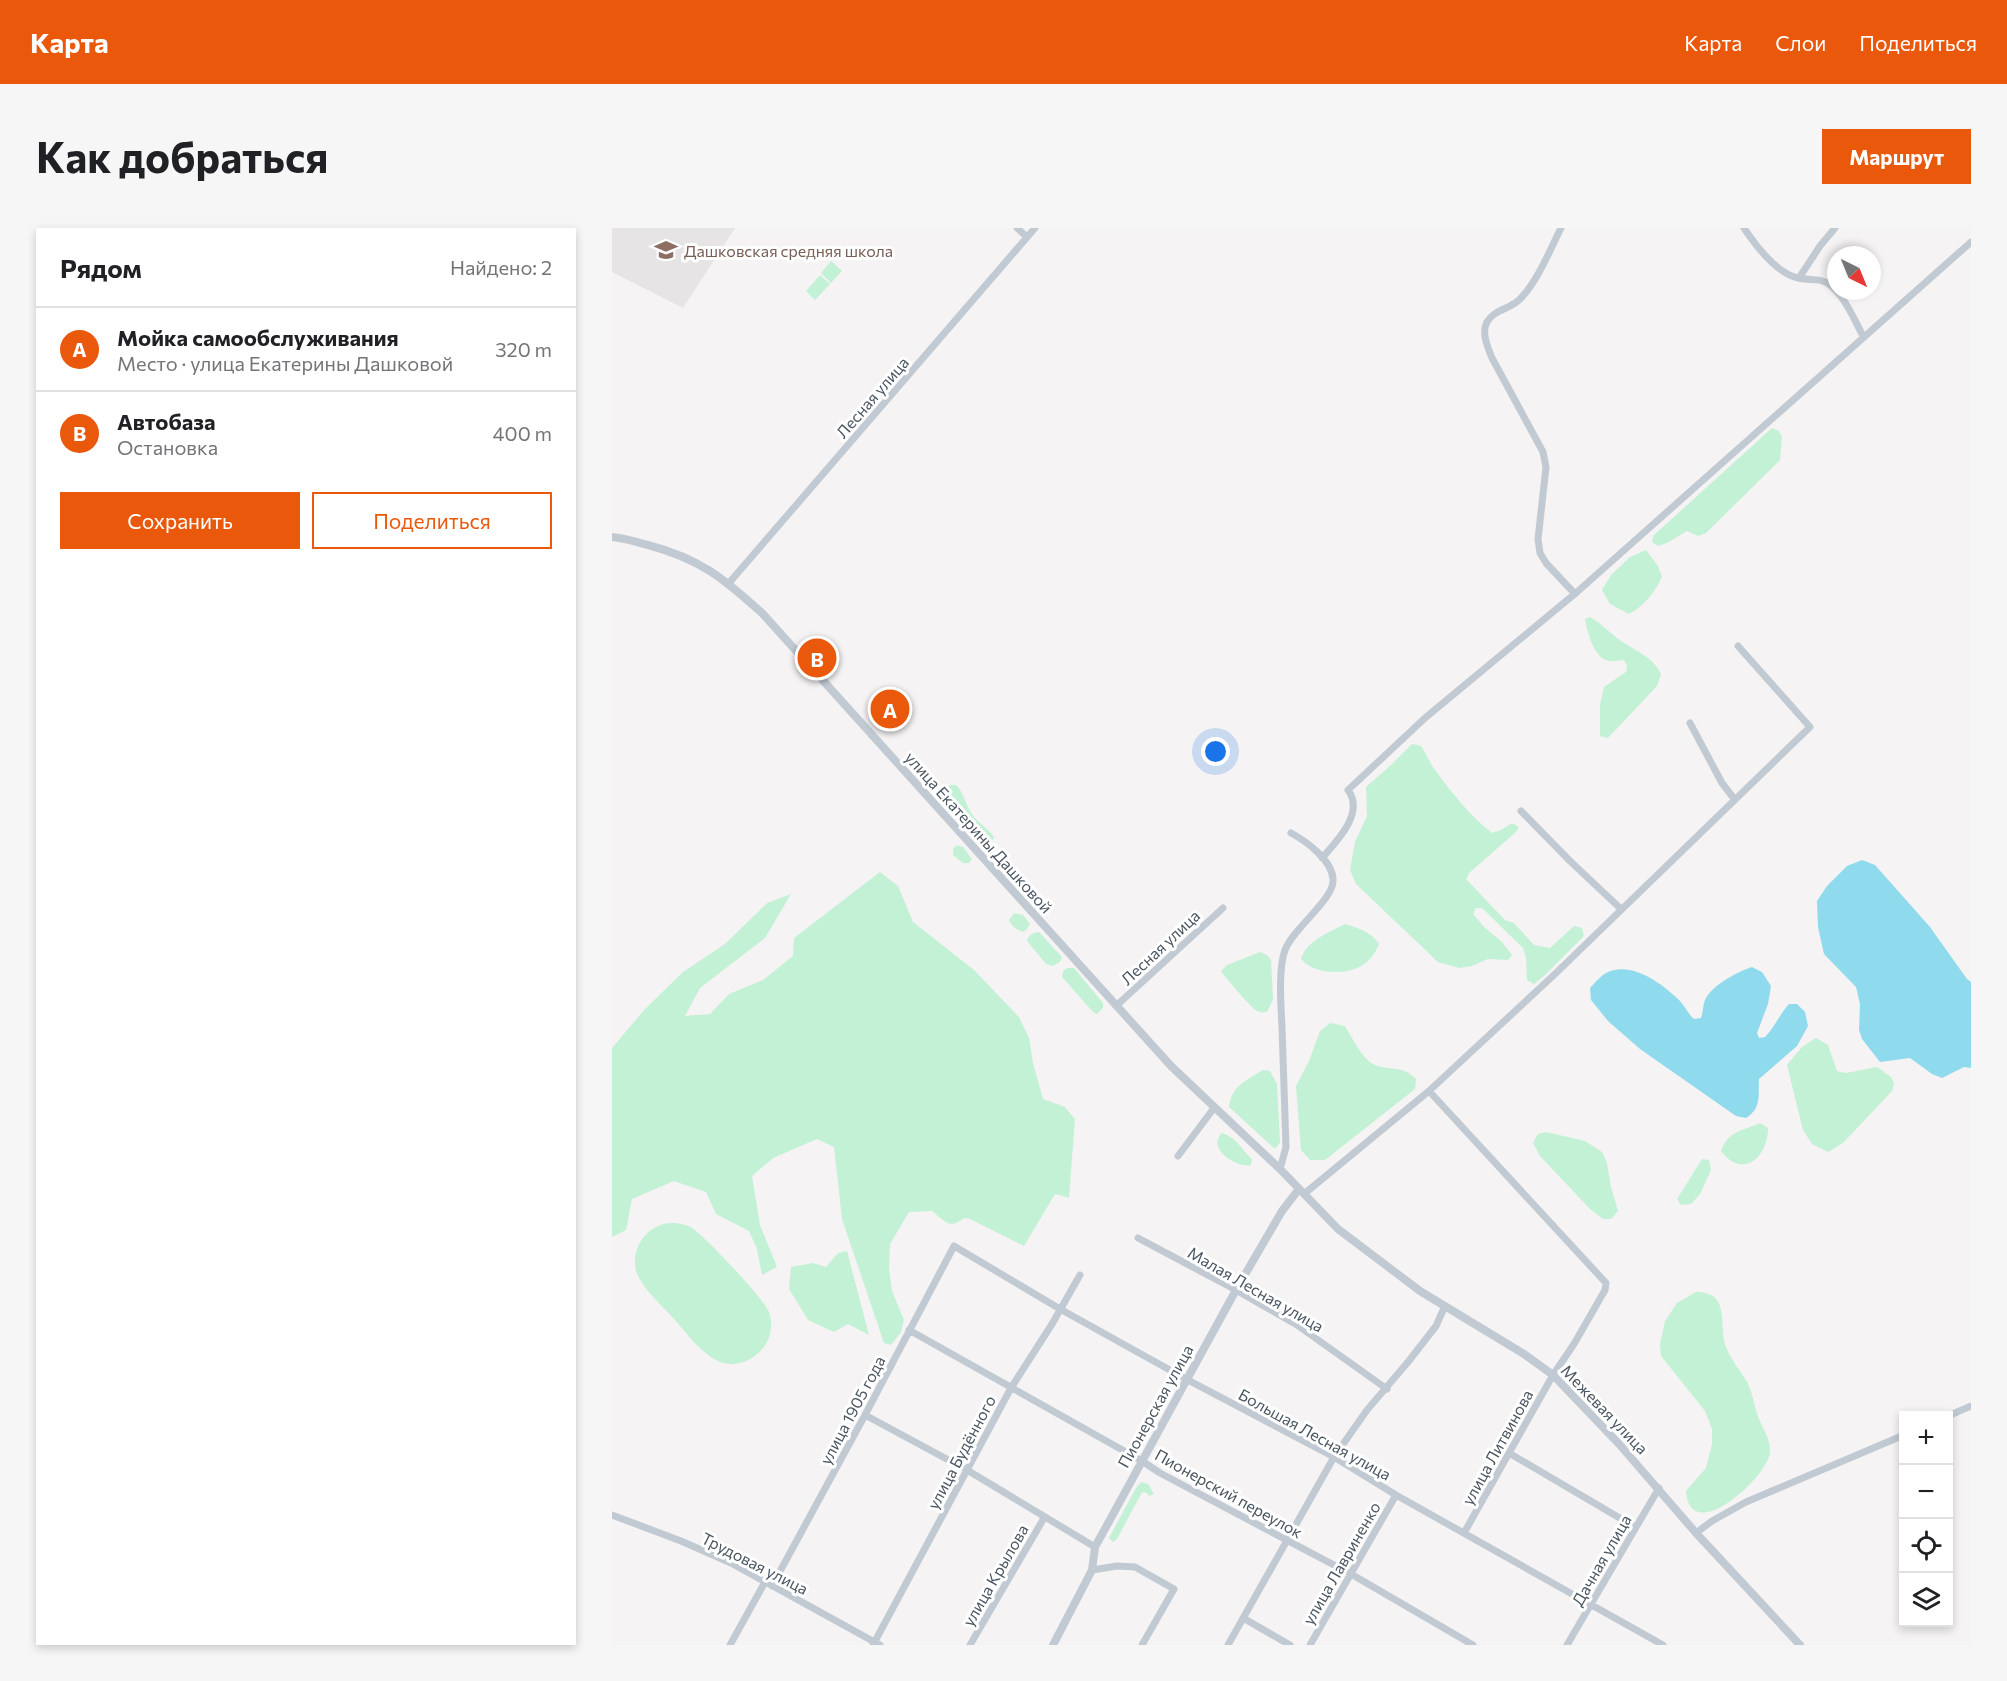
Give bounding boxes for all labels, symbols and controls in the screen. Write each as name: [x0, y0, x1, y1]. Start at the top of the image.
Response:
text: Карта: [30, 25, 109, 59]
text: Карта: [1684, 30, 1742, 55]
text: Слои: [1775, 30, 1826, 55]
text: Поделиться: [1859, 30, 1977, 55]
button: Маршрут: [1822, 129, 1971, 184]
text: Как добраться: [36, 130, 328, 182]
school or university icon: Дашковская средняя школа: [653, 237, 679, 263]
place label: Дашковская средняя школа: [684, 241, 893, 260]
north arrow: [1827, 246, 1881, 300]
text: Рядом: [60, 252, 142, 283]
text: Найдено: 2: [450, 255, 552, 279]
text: Мойка самообслуживания: [117, 324, 399, 351]
text: A: [72, 337, 87, 361]
text: 320 m: [495, 337, 552, 361]
text: Место · улица Екатерины Дашковой: [117, 351, 453, 375]
street label: Лесная улица: [832, 353, 912, 441]
text: Автобаза: [117, 408, 215, 435]
text: B: [73, 421, 86, 445]
text: 400 m: [493, 421, 552, 445]
text: Остановка: [117, 435, 218, 459]
button: Сохранить: [60, 492, 300, 549]
button: Поделиться: [312, 492, 552, 549]
pin: B: [798, 636, 836, 680]
pin: A: [870, 686, 910, 732]
your location: [1201, 737, 1230, 766]
street label: улица Екатерины Дашковой: [902, 747, 1056, 917]
street label: Лесная улица: [1117, 906, 1203, 988]
street label: Малая Лесная улица: [1185, 1242, 1327, 1336]
street label: Пионерская улица: [1113, 1341, 1197, 1471]
street label: улица 1905 года: [815, 1353, 889, 1467]
street label: Межевая улица: [1558, 1360, 1652, 1458]
street label: Большая Лесная улица: [1236, 1384, 1394, 1484]
street label: улица Литвинова: [1457, 1386, 1537, 1508]
street label: улица Будённого: [923, 1392, 999, 1512]
map controls: [1899, 1411, 1953, 1627]
button: +: [1899, 1411, 1953, 1465]
street label: Пионерский переулок: [1152, 1445, 1306, 1542]
button: −: [1899, 1465, 1953, 1519]
street label: улица Лавриненко: [1298, 1498, 1384, 1628]
street label: Дачная улица: [1567, 1511, 1635, 1609]
button: locate: [1899, 1519, 1953, 1573]
street label: улица Крылова: [958, 1521, 1032, 1629]
street label: Трудовая улица: [699, 1528, 811, 1598]
button: layers: [1899, 1573, 1953, 1627]

